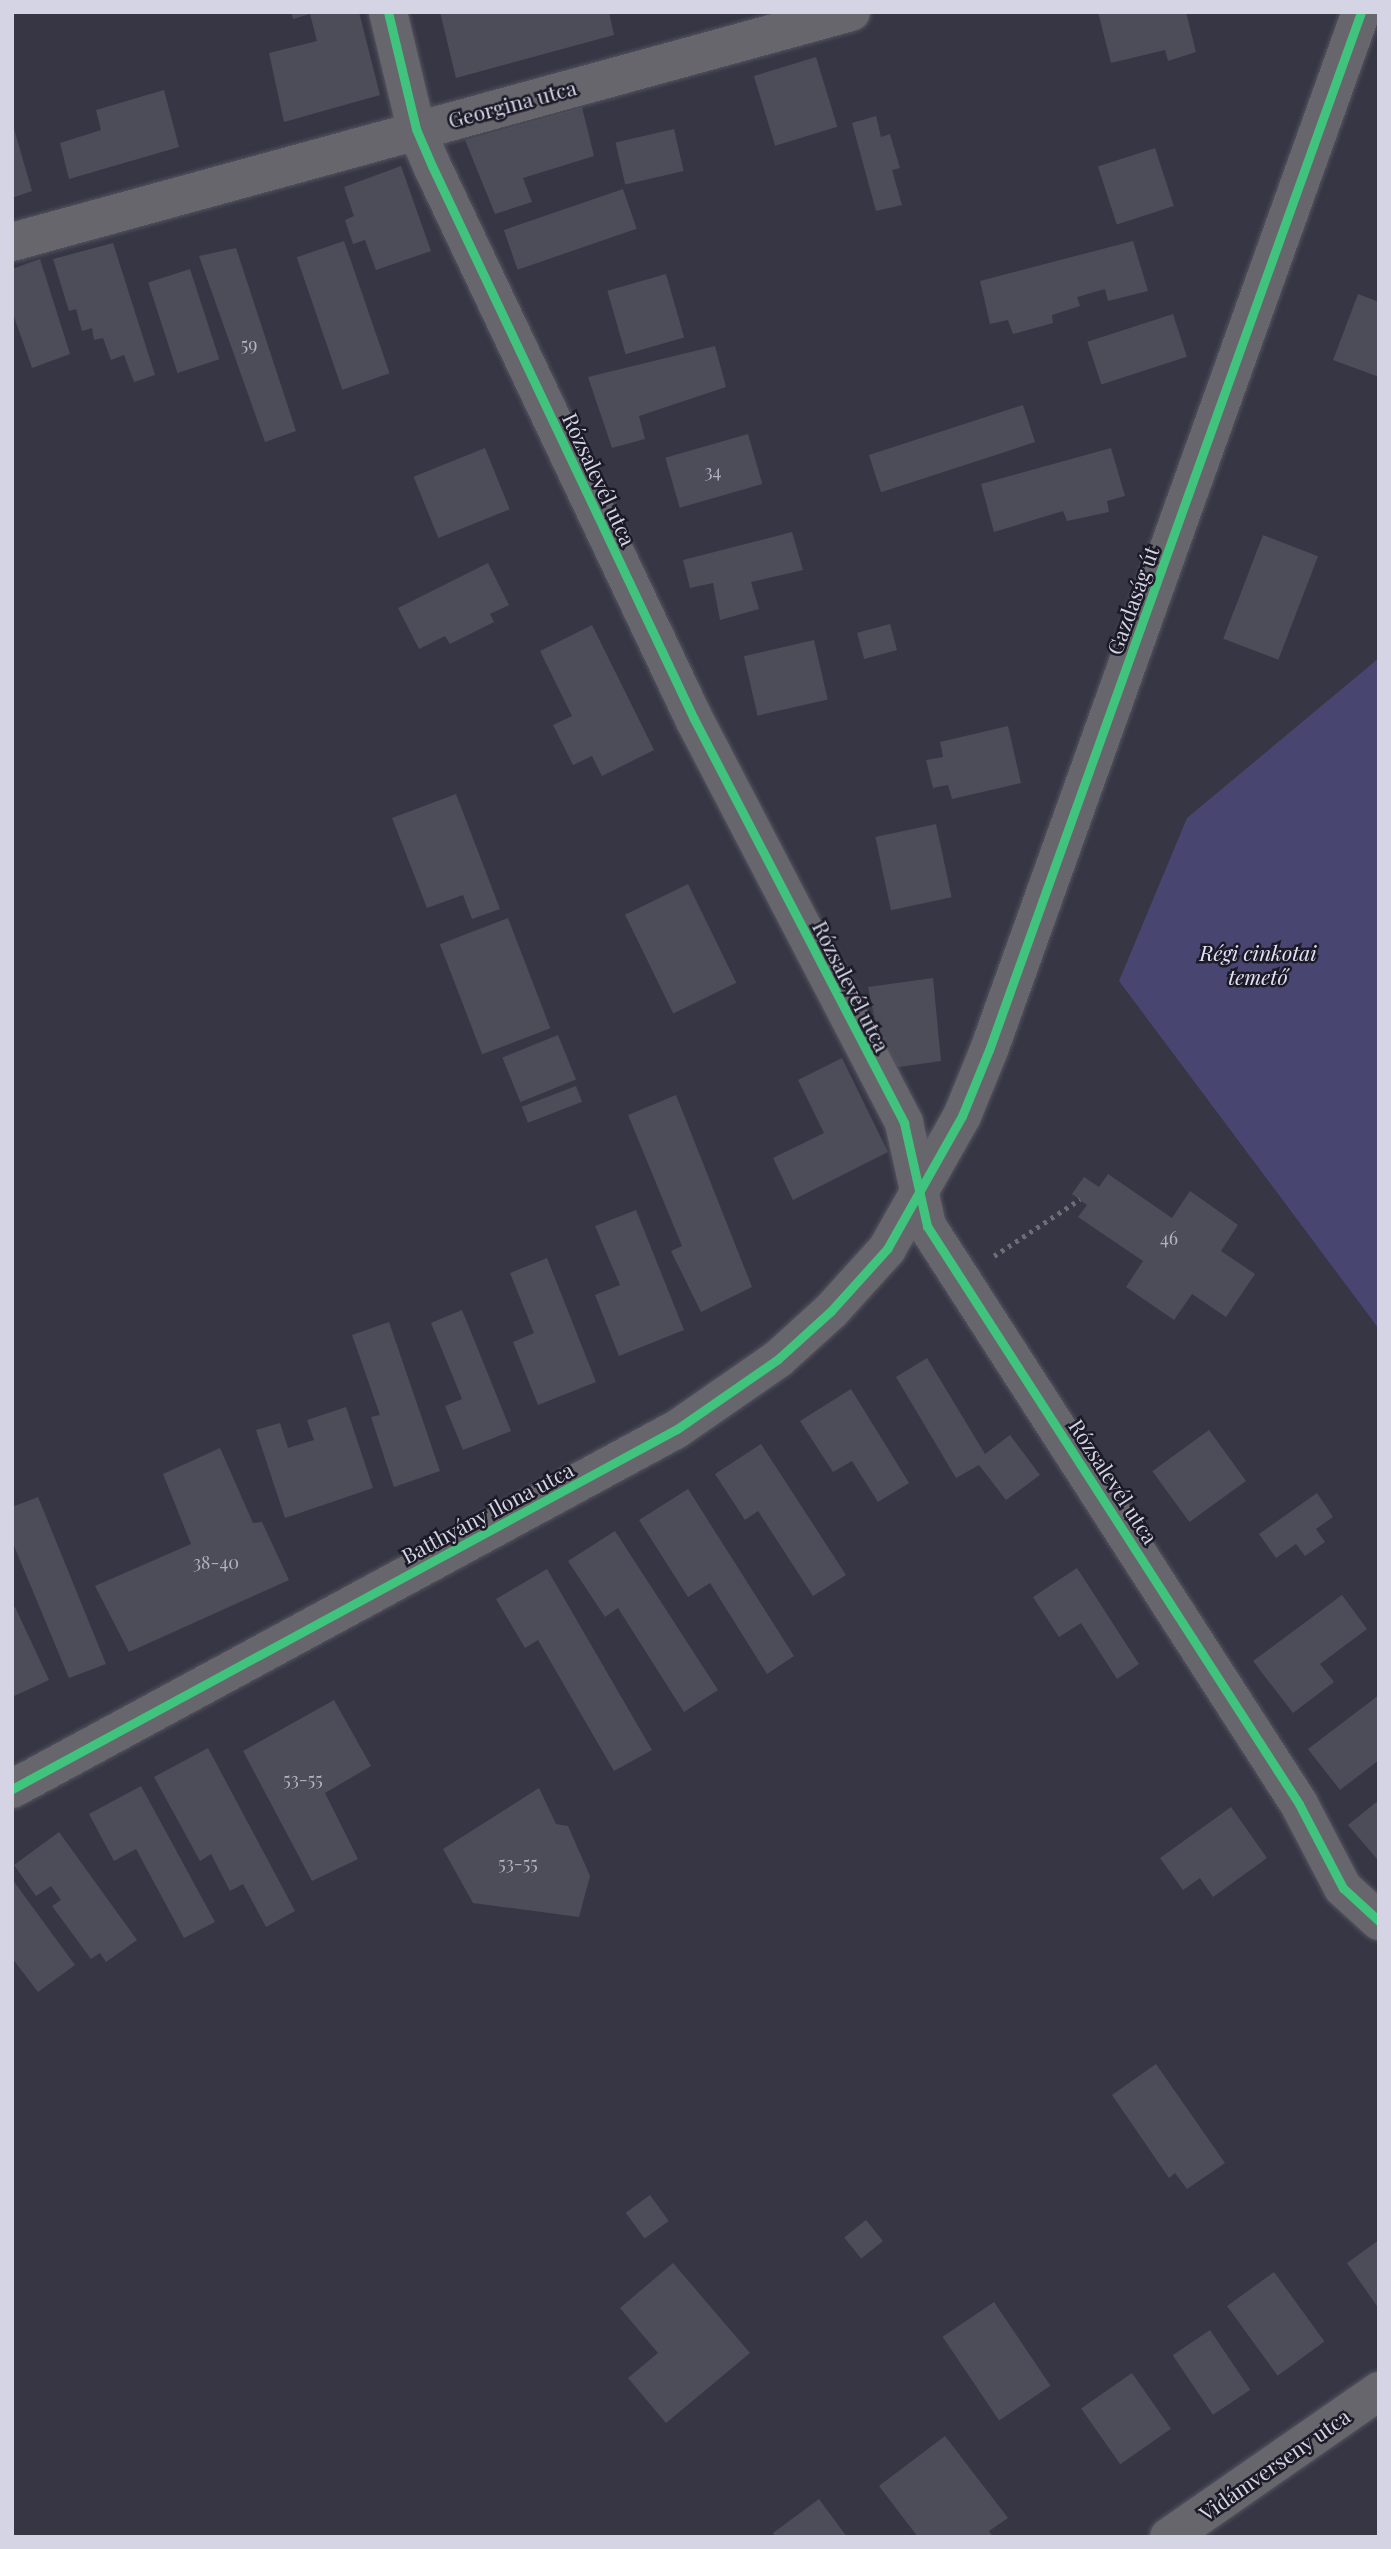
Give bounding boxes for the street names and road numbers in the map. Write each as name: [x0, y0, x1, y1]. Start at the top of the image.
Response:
street label: Georgina utca: [445, 74, 579, 132]
street label: Rózsalevél utca: [558, 409, 642, 549]
street label: Gazdaság út: [1101, 542, 1163, 658]
street label: Rózsalevél utca: [808, 916, 896, 1056]
street label: Rózsalevél utca: [1064, 1414, 1164, 1548]
street label: Batthyány Ilona utca: [396, 1456, 578, 1568]
street label: Vidámverseny utca: [1194, 2403, 1354, 2525]

